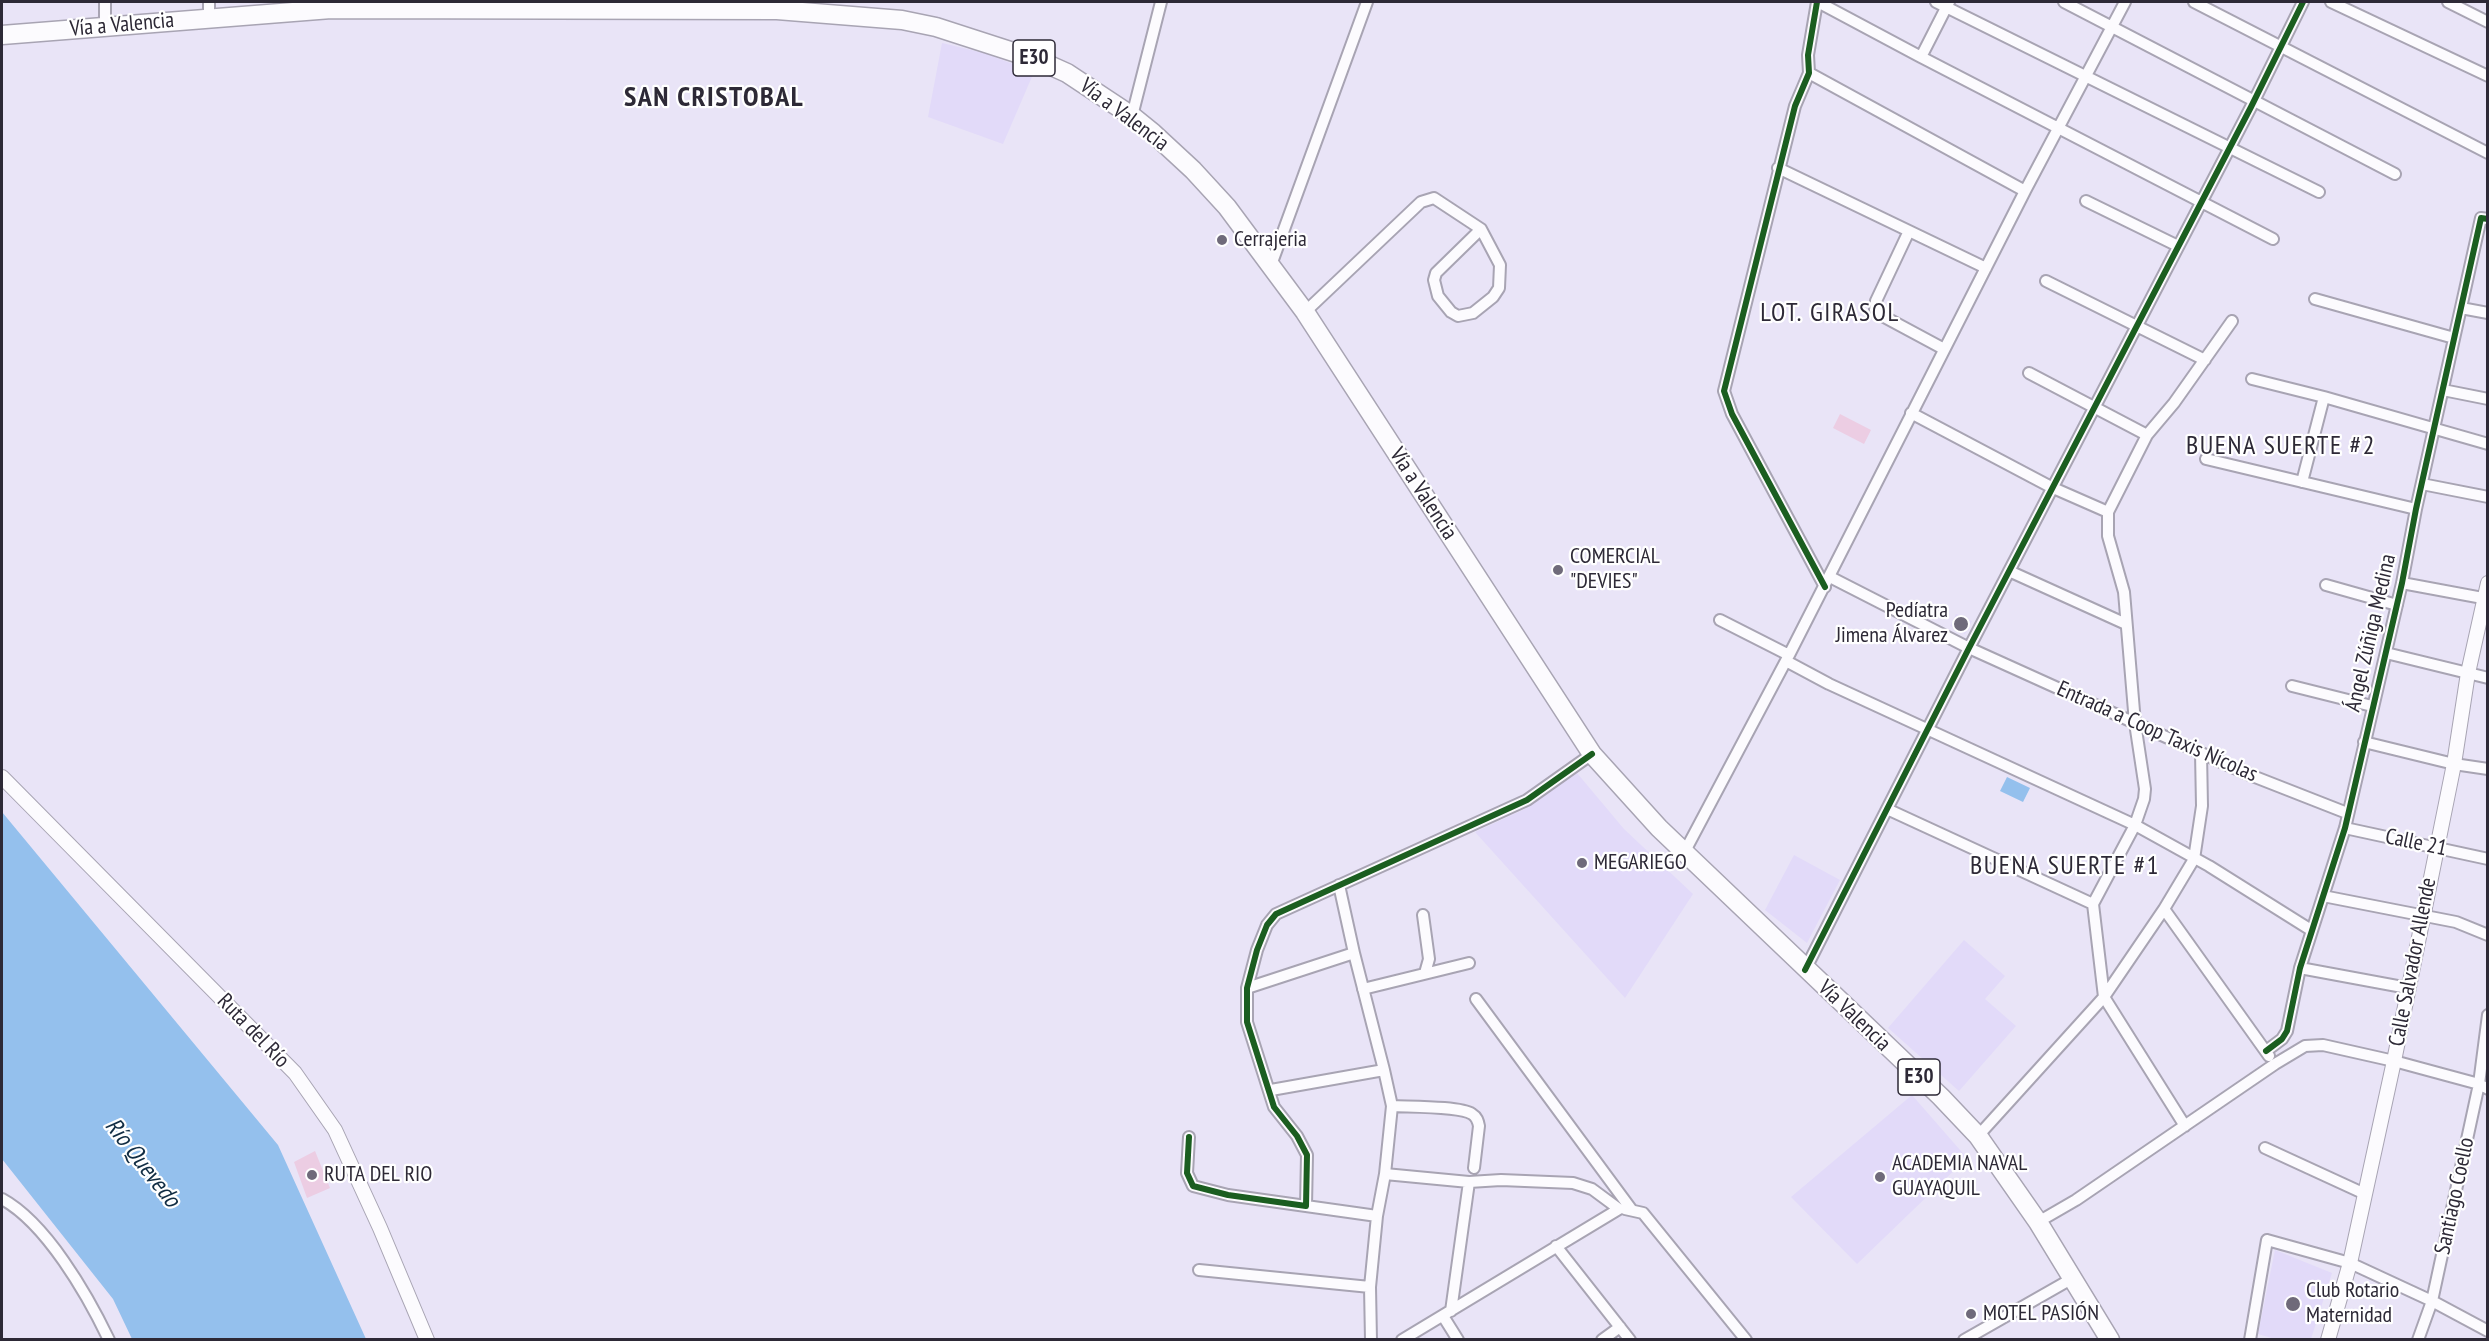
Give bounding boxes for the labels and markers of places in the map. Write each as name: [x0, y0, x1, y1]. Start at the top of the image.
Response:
place label: Cerrajeria: [1234, 227, 1307, 253]
marker: Cerrajeria: [1215, 233, 1229, 247]
place label: COMERCIAL "DEVIES": [1570, 544, 1660, 596]
marker: COMERCIAL "DEVIES": [1551, 563, 1565, 577]
place label: Pedíatra Jimena Álvarez: [1836, 598, 1948, 650]
marker: Pedíatra Jimena Álvarez: [1952, 615, 1970, 633]
place label: MEGARIEGO: [1594, 850, 1687, 876]
marker: MEGARIEGO: [1575, 856, 1589, 870]
place label: ACADEMIA NAVAL GUAYAQUIL: [1892, 1151, 2027, 1202]
place label: RUTA DEL RIO: [324, 1162, 432, 1188]
marker: RUTA DEL RIO: [305, 1168, 319, 1182]
marker: ACADEMIA NAVAL GUAYAQUIL: [1873, 1170, 1887, 1184]
place label: Club Rotario Maternidad: [2306, 1278, 2399, 1330]
marker: Club Rotario Maternidad: [2284, 1295, 2302, 1313]
place label: MOTEL PASIÓN: [1983, 1301, 2099, 1327]
marker: MOTEL PASIÓN: [1964, 1307, 1978, 1321]

